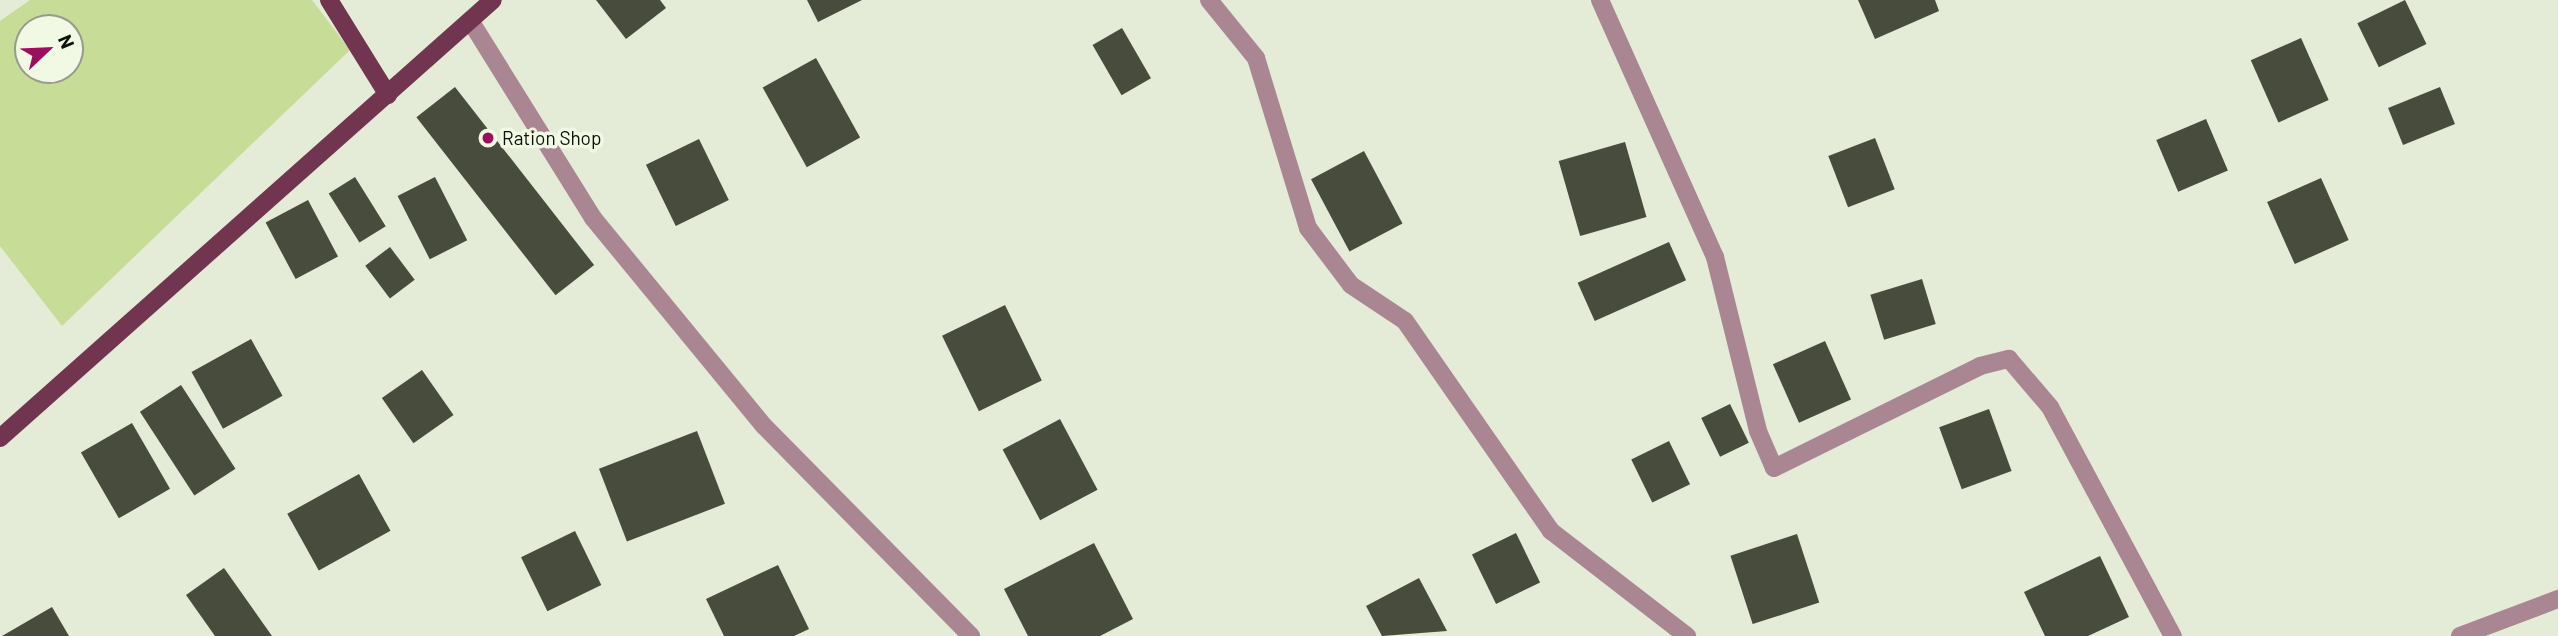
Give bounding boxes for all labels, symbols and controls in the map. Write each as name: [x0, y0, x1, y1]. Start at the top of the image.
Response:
north arrow: [14, 14, 84, 84]
text: N: [54, 31, 80, 52]
place label: Ration Shop: [502, 127, 601, 149]
marker: Ration Shop: [480, 130, 496, 146]

